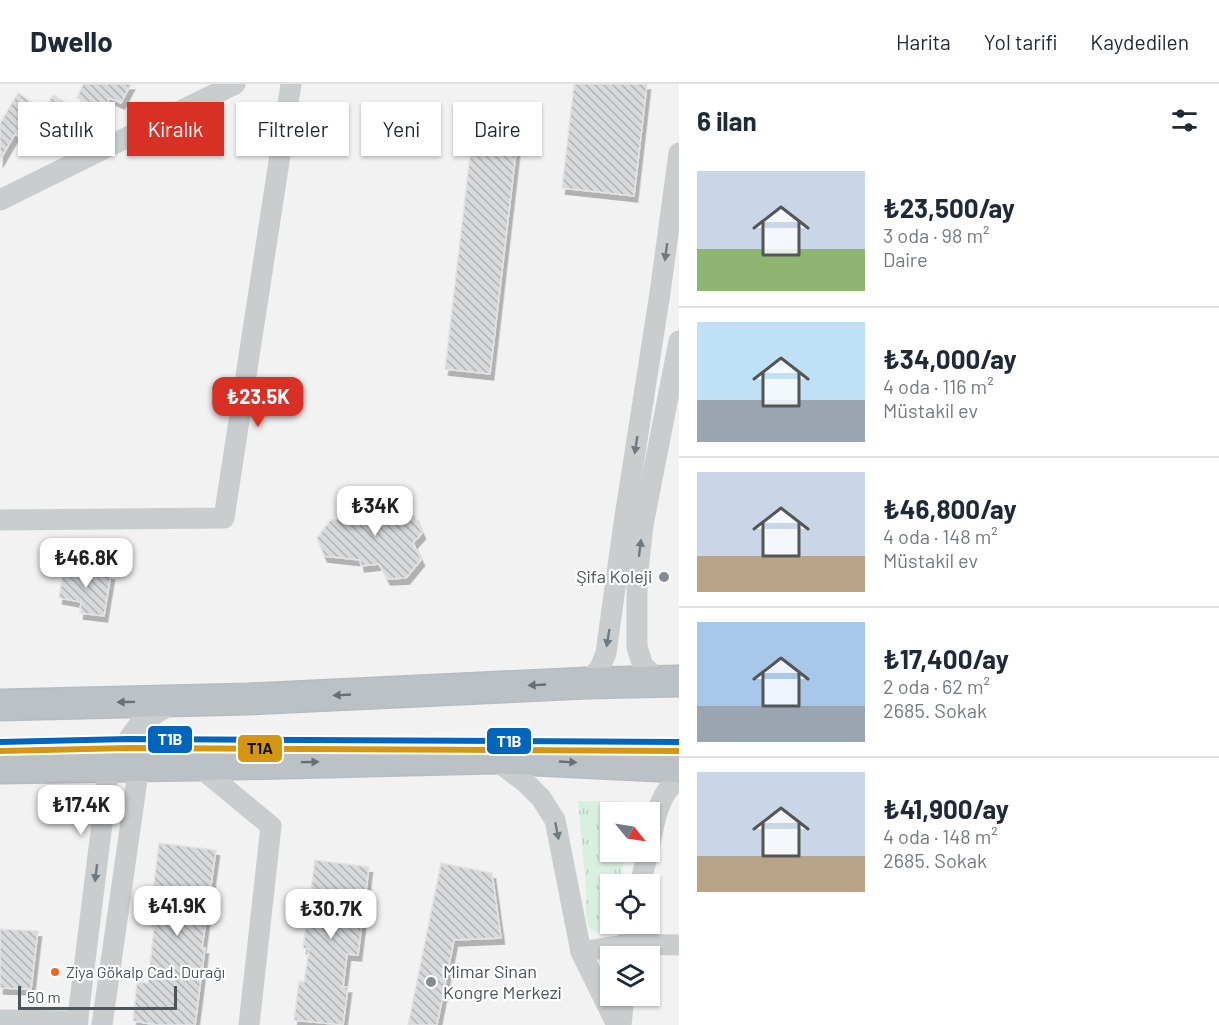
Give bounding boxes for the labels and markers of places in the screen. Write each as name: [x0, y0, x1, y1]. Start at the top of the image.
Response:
pin: ₺23.5K: [209, 377, 307, 428]
pin: ₺34K: [339, 486, 411, 537]
pin: ₺46.8K: [37, 538, 135, 589]
place label: Şifa Koleji: [576, 565, 652, 587]
marker: Şifa Koleji: [657, 570, 671, 584]
pin: ₺17.4K: [32, 785, 130, 836]
pin: ₺41.9K: [128, 886, 226, 937]
pin: ₺30.7K: [282, 889, 380, 940]
place label: Mimar Sinan Kongre Merkezi: [443, 960, 562, 1003]
place label: Ziya Gökalp Cad. Durağı: [66, 962, 225, 981]
marker: Ziya Gökalp Cad. Durağı: [49, 966, 61, 978]
marker: Mimar Sinan Kongre Merkezi: [424, 975, 438, 989]

